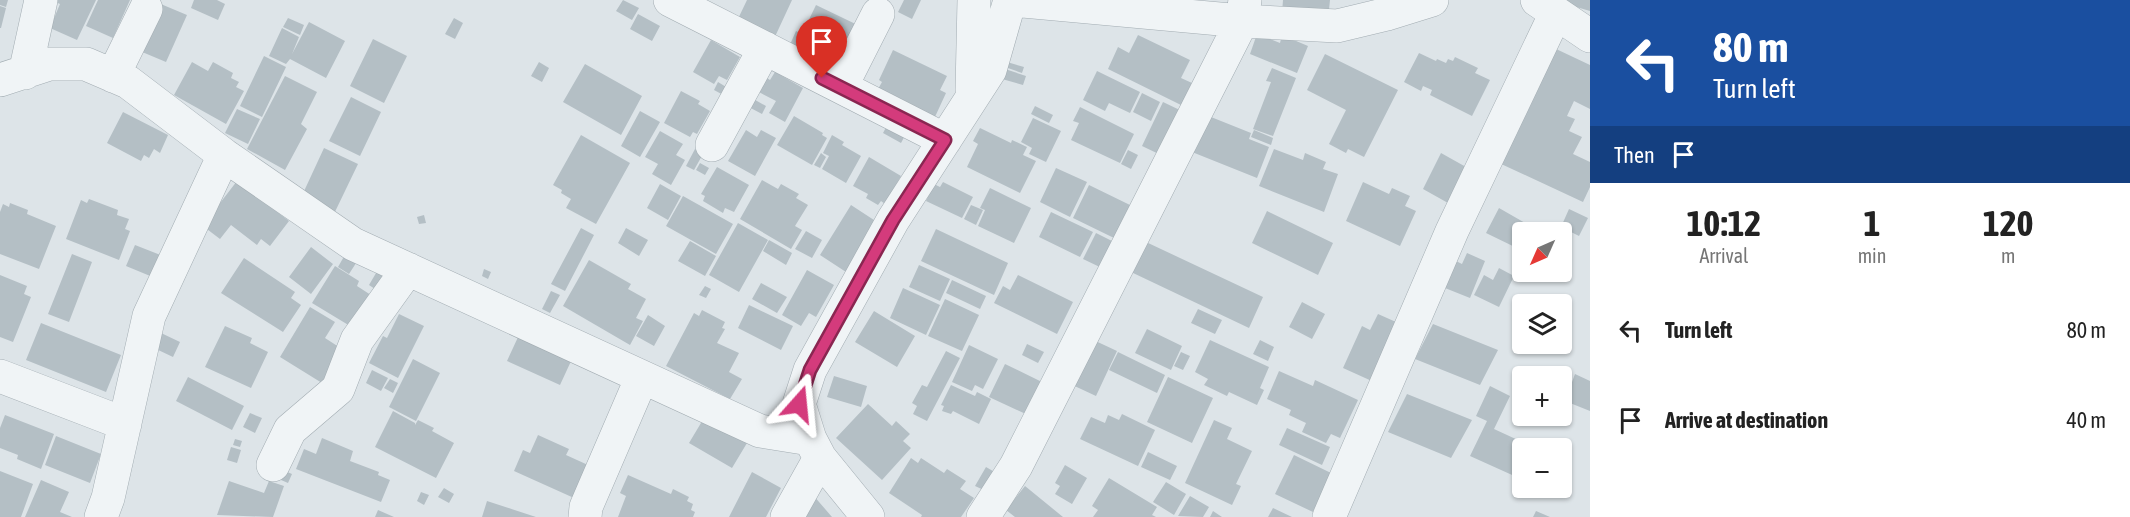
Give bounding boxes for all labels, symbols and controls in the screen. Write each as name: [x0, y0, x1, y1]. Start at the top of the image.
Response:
pin: [796, 16, 847, 78]
text: 80 m: [1713, 23, 1788, 71]
icon: left: [1614, 24, 1692, 102]
icon: arrive: [805, 25, 838, 58]
text: Turn left: [1713, 73, 1796, 104]
icon: arrive: [1667, 138, 1700, 171]
text: Then: [1614, 142, 1655, 168]
text: 10:12: [1686, 202, 1761, 244]
text: 1: [1864, 202, 1880, 244]
text: 120: [1983, 202, 2034, 244]
north arrow: [1512, 222, 1572, 282]
map controls: [1512, 222, 1572, 498]
text: Arrival: [1699, 244, 1748, 267]
text: min: [1858, 244, 1886, 267]
text: m: [2001, 244, 2015, 267]
button: layers: [1512, 294, 1572, 354]
icon: left: [1614, 314, 1647, 347]
text: Turn left: [1665, 317, 1732, 343]
text: 80 m: [2066, 317, 2106, 343]
button: +: [1512, 366, 1572, 426]
position arrow: [767, 372, 831, 436]
icon: arrive: [1614, 404, 1647, 437]
text: Arrive at destination: [1665, 407, 1828, 433]
text: 40 m: [2066, 407, 2106, 433]
button: −: [1512, 438, 1572, 498]

